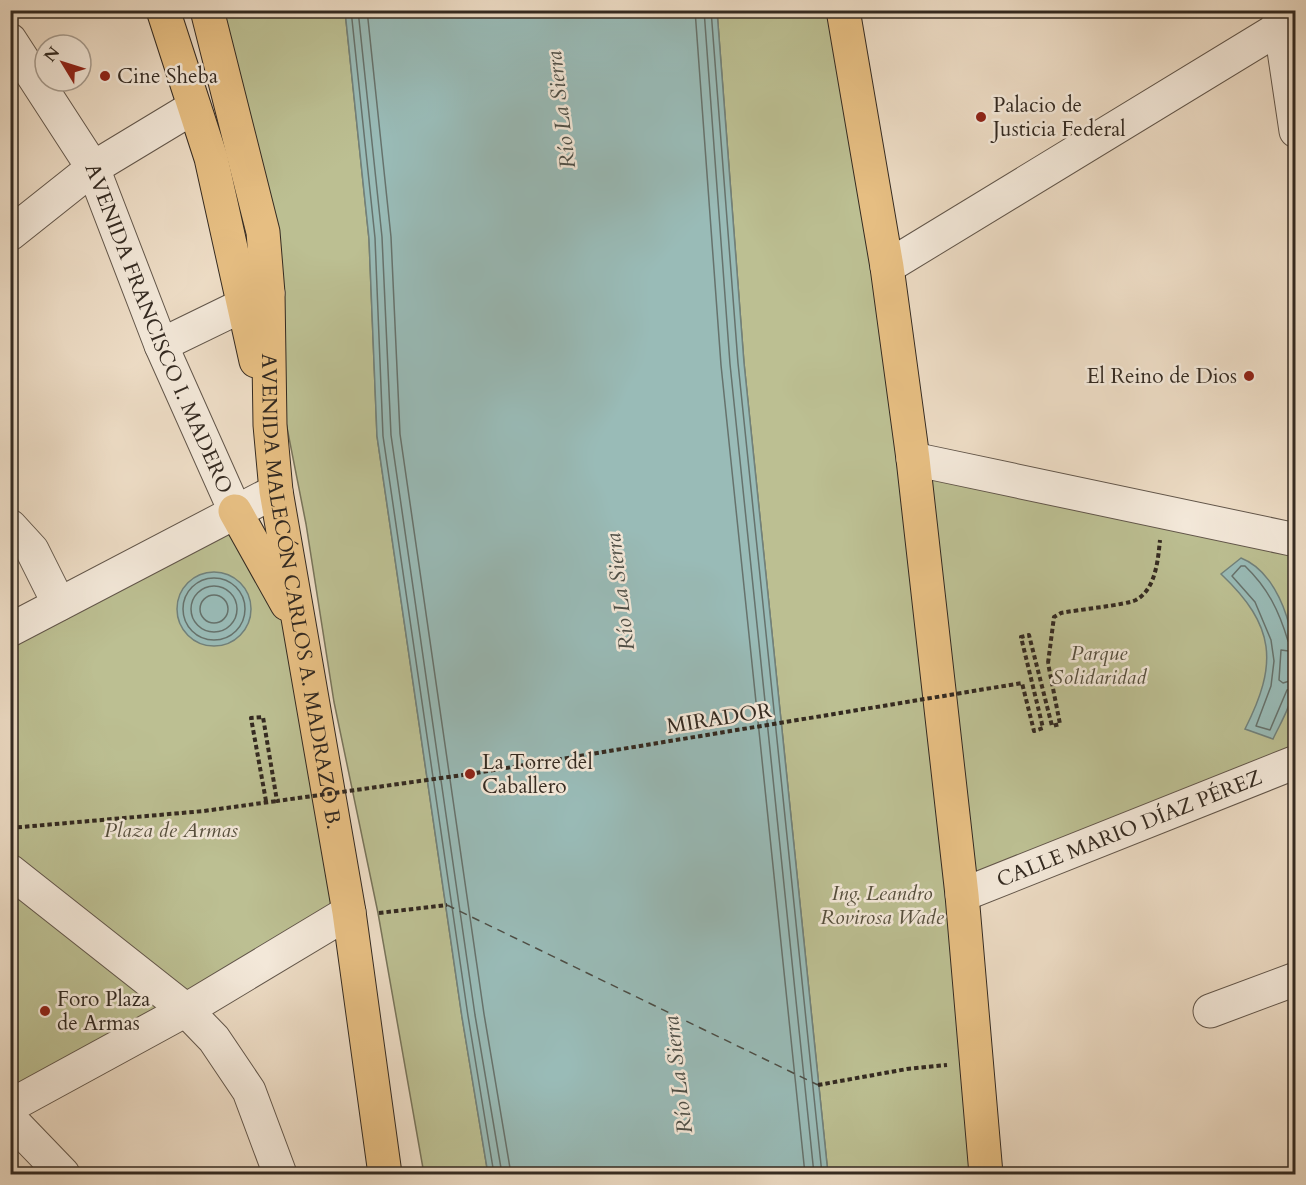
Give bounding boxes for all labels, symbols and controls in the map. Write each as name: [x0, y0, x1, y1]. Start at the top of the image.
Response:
north arrow: [33, 33, 93, 93]
text: N: [39, 42, 65, 67]
water label: Río La Sierra: [539, 49, 583, 170]
place label: Cine Sheba: [117, 62, 218, 91]
marker: Cine Sheba: [98, 69, 112, 83]
place label: Palacio de Justicia Federal: [990, 91, 1126, 144]
marker: Palacio de Justicia Federal: [974, 110, 988, 124]
street label: AVENIDA FRANCISCO I. MADERO: [78, 159, 239, 498]
street label: AVENIDA MALECÓN CARLOS A. MADRAZO B.: [254, 353, 348, 831]
place label: El Reino de Dios: [1086, 362, 1237, 391]
marker: El Reino de Dios: [1242, 369, 1256, 383]
water label: Río La Sierra: [598, 531, 642, 652]
park label: Parque Solidaridad: [1052, 639, 1147, 692]
street label: MIRADOR: [664, 696, 774, 741]
place label: La Torre del Caballero: [482, 748, 593, 801]
street label: CALLE MARIO DÍAZ PÉREZ: [993, 763, 1266, 895]
marker: La Torre del Caballero: [463, 767, 477, 781]
park label: Plaza de Armas: [104, 816, 238, 845]
park label: Ing. Leandro Rovirosa Wade: [820, 879, 945, 932]
place label: Foro Plaza de Armas: [57, 985, 150, 1038]
marker: Foro Plaza de Armas: [38, 1004, 52, 1018]
water label: Río La Sierra: [656, 1014, 700, 1135]

